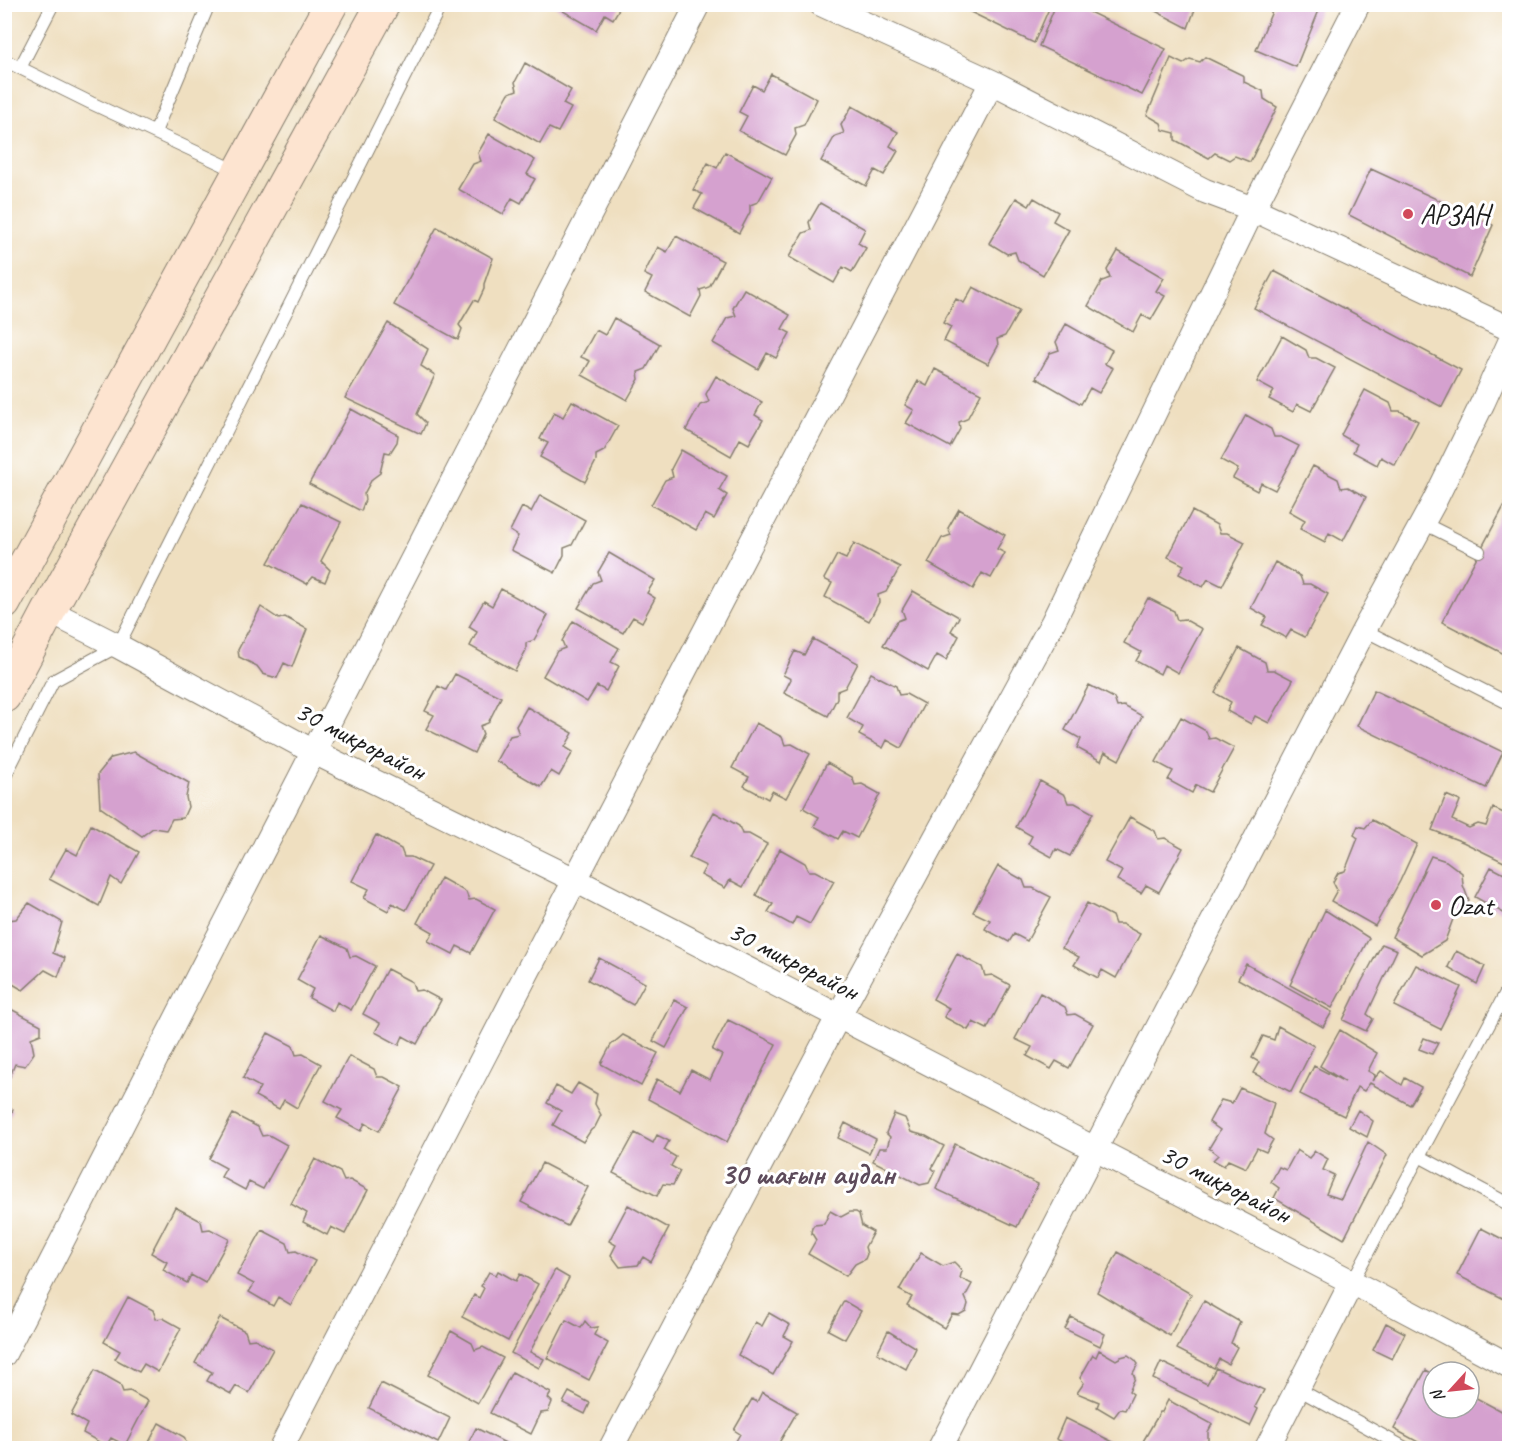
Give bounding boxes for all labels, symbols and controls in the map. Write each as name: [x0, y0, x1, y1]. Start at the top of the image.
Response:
place label: АРЗАН: [1420, 197, 1494, 232]
marker: АРЗАН: [1401, 207, 1415, 221]
street label: 30 микрорайон: [290, 693, 433, 789]
place label: Ozat: [1448, 888, 1496, 923]
marker: Ozat: [1429, 898, 1443, 912]
street label: 30 микрорайон: [723, 913, 866, 1009]
street label: 30 микрорайон: [1155, 1136, 1298, 1232]
district label: 30 шағын аудан: [721, 1155, 897, 1194]
north arrow: [1421, 1360, 1481, 1420]
text: N: [1426, 1385, 1450, 1405]

